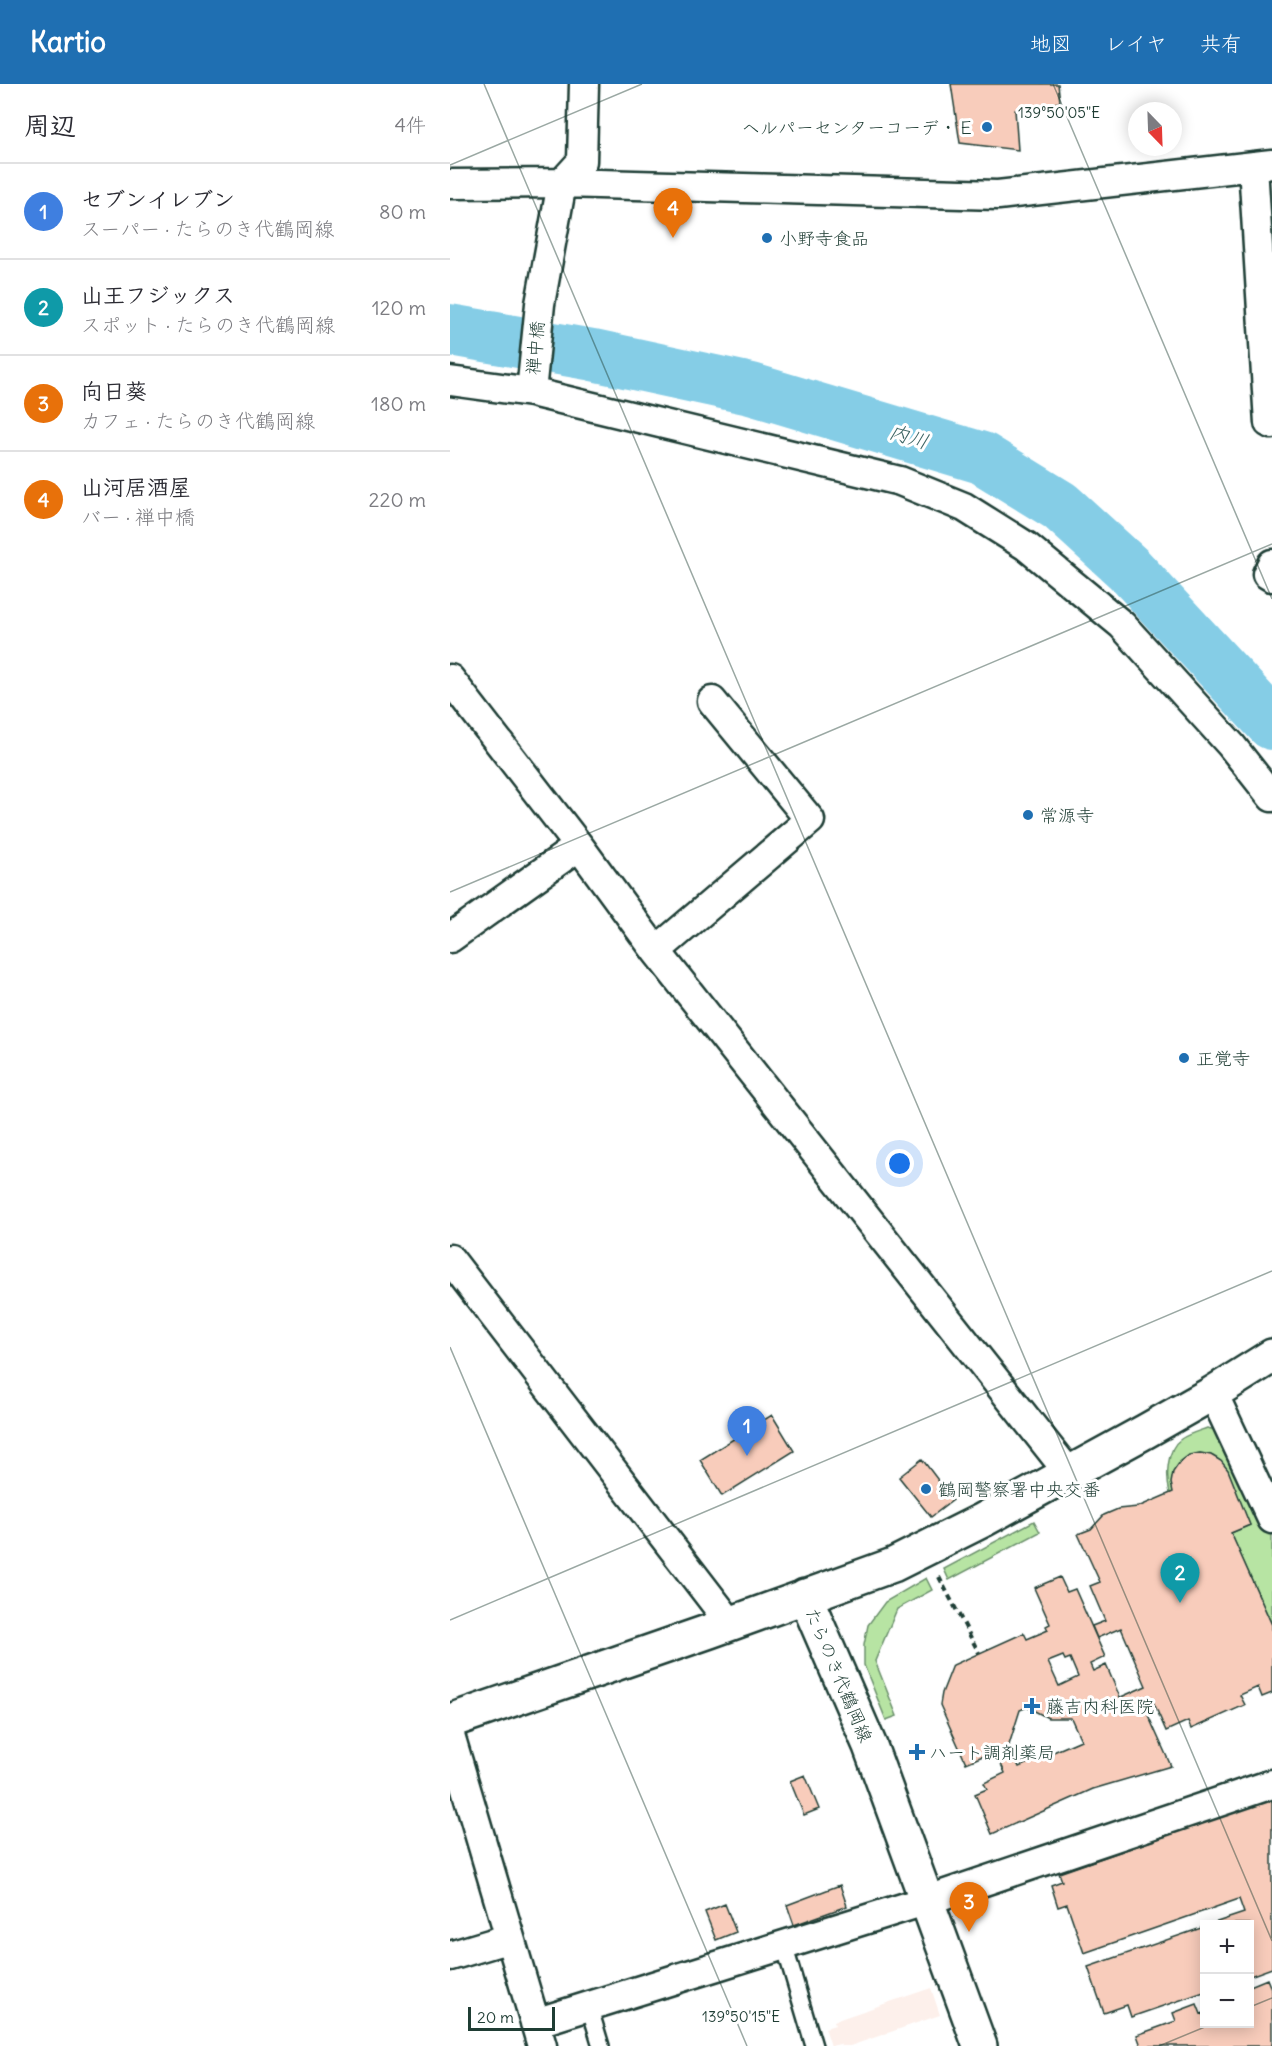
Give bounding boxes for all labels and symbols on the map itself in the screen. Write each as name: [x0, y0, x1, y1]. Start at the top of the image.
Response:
north arrow: [1128, 102, 1182, 156]
text: 139°50'05"E: [1018, 103, 1100, 122]
place label: ヘルパーセンターコーデ・Ｅ: [742, 116, 975, 139]
marker: ヘルパーセンターコーデ・Ｅ: [980, 120, 994, 134]
pin: 4: [654, 188, 692, 238]
place label: 小野寺食品: [779, 227, 869, 250]
marker: 小野寺食品: [760, 231, 774, 245]
street label: 禅中橋: [521, 320, 549, 376]
water label: 内川: [886, 418, 932, 454]
place label: 常源寺: [1040, 804, 1094, 827]
marker: 常源寺: [1021, 808, 1035, 822]
place label: 正覚寺: [1196, 1047, 1250, 1070]
marker: 正覚寺: [1177, 1051, 1191, 1065]
your location: [885, 1149, 914, 1178]
pin: 1: [728, 1406, 766, 1456]
place label: 鶴岡警察署中央交番: [938, 1478, 1100, 1501]
marker: 鶴岡警察署中央交番: [919, 1482, 933, 1496]
pin: 2: [1160, 1554, 1200, 1603]
street label: たらのき代鶴岡線: [800, 1604, 878, 1746]
place label: 藤吉内科医院: [1046, 1695, 1154, 1718]
marker: 藤吉内科医院: [1023, 1697, 1041, 1715]
place label: ハート調剤薬局: [929, 1741, 1055, 1764]
marker: ハート調剤薬局: [910, 1745, 924, 1759]
pin: 3: [950, 1882, 988, 1932]
scale bar: [468, 2004, 555, 2032]
text: 139°50'15"E: [702, 2007, 780, 2026]

